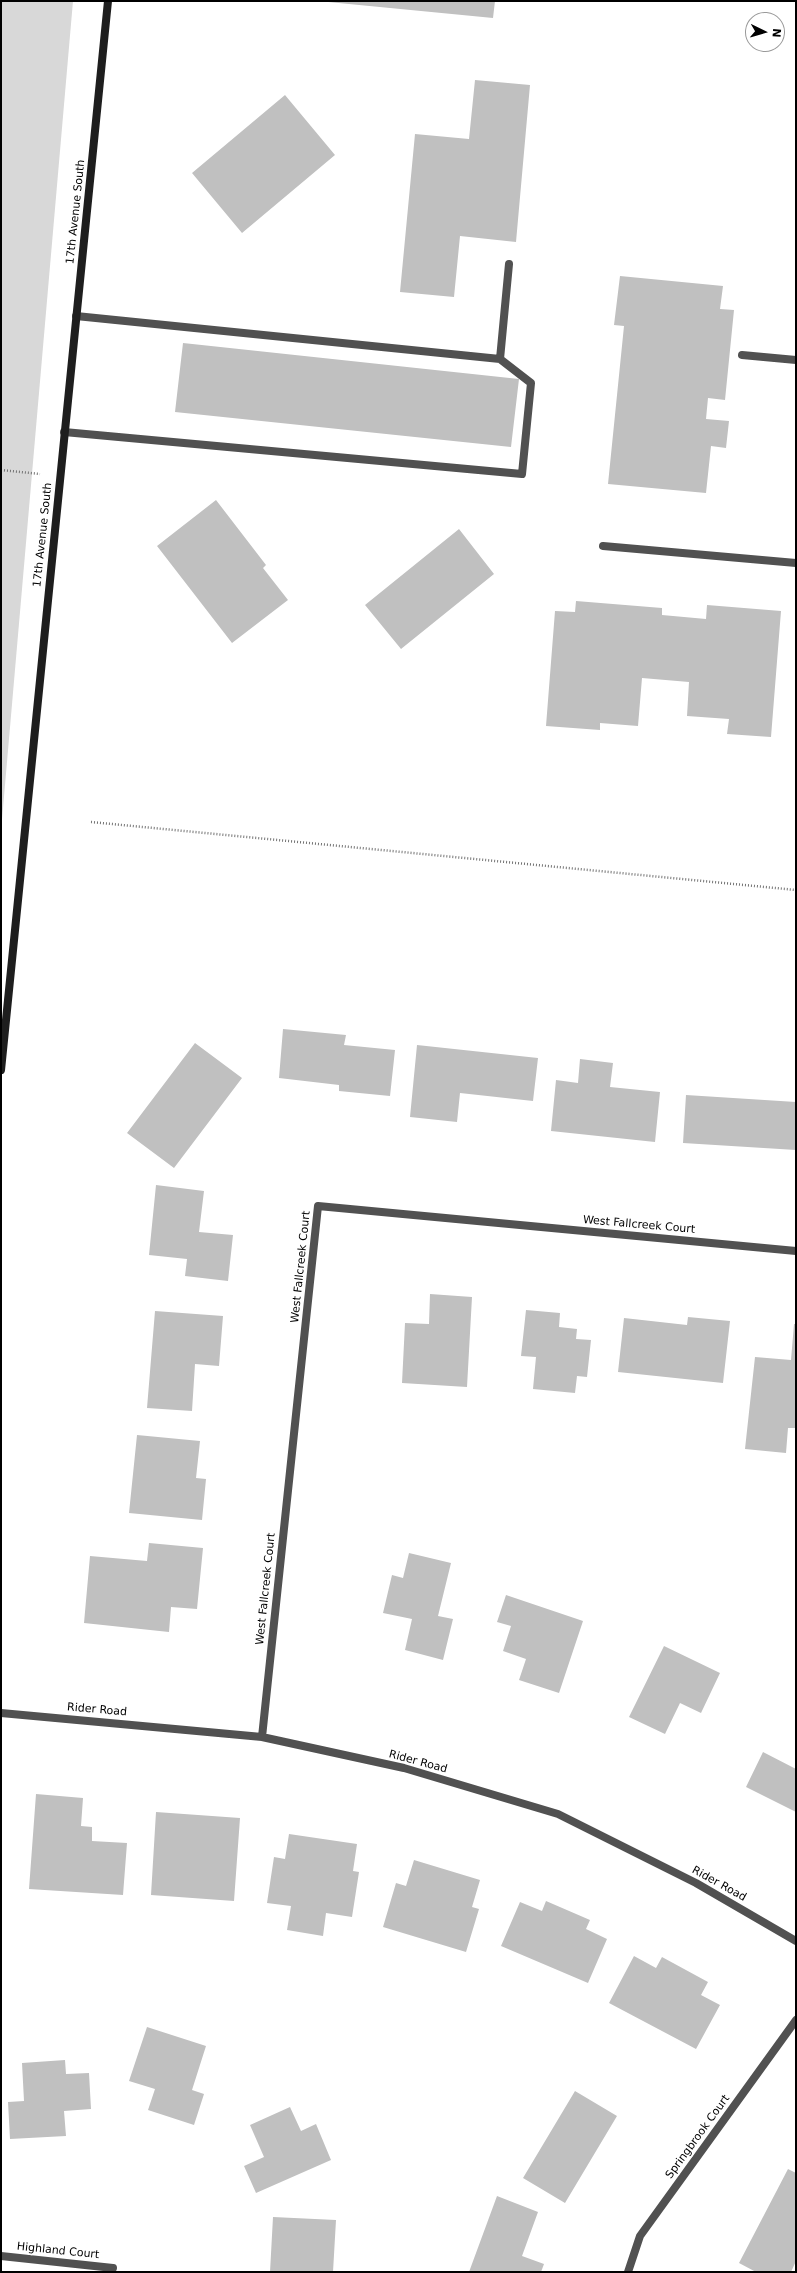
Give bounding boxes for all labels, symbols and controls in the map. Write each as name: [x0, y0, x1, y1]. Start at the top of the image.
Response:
north arrow: [745, 12, 785, 52]
text: N: [770, 28, 783, 38]
street label: 17th Avenue South: [64, 159, 88, 265]
street label: 17th Avenue South: [31, 482, 55, 588]
street label: West Fallcreek Court: [289, 1210, 313, 1324]
street label: West Fallcreek Court: [582, 1214, 696, 1236]
street label: West Fallcreek Court: [254, 1532, 278, 1646]
street label: Rider Road: [67, 1701, 127, 1719]
street label: Rider Road: [387, 1748, 449, 1776]
street label: Rider Road: [690, 1864, 748, 1904]
street label: Springbrook Court: [663, 2093, 733, 2181]
street label: Highland Court: [16, 2240, 100, 2262]

